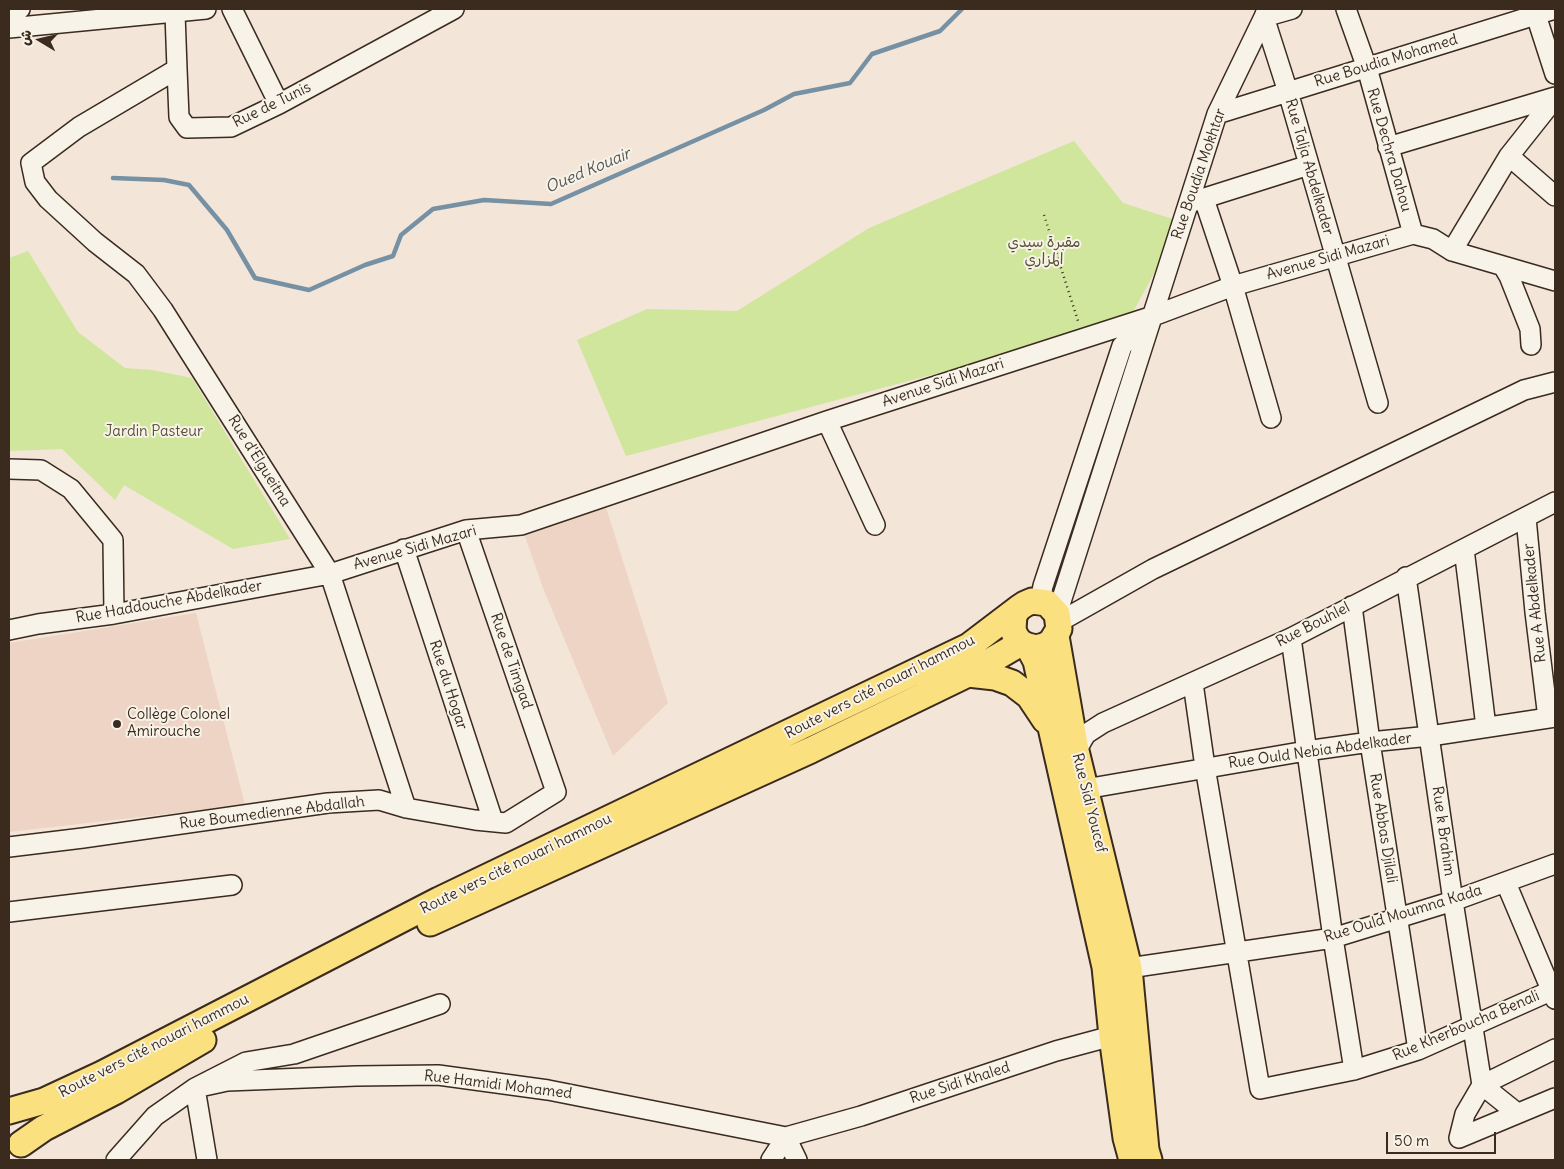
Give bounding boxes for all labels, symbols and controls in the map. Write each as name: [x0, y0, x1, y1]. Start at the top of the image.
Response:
north arrow: [15, 15, 65, 65]
text: ش: [15, 29, 35, 47]
street label: Rue Boudia Mohamed: [1312, 31, 1460, 91]
street label: Rue de Tunis: [230, 78, 314, 132]
street label: Rue Dechra Dahou: [1363, 86, 1415, 214]
street label: Rue Talja Abdelkader: [1281, 97, 1337, 237]
street label: Rue Boudia Mokhtar: [1168, 106, 1230, 242]
water label: Oued Kouair: [542, 144, 634, 198]
street label: Avenue Sidi Mazari: [1264, 232, 1392, 284]
park label: مقبرة سيدي المزاري: [1008, 234, 1080, 269]
street label: Avenue Sidi Mazari: [880, 355, 1006, 411]
street label: Rue d'Elgueitna: [224, 412, 294, 510]
park label: Jardin Pasteur: [105, 423, 203, 441]
street label: Avenue Sidi Mazari: [351, 522, 479, 574]
street label: Rue A Abdelkader: [1520, 542, 1550, 664]
street label: Rue Haddouche Abdelkader: [74, 577, 264, 627]
street label: Rue Bouhlel: [1273, 599, 1353, 651]
street label: Rue de Timgad: [486, 611, 536, 711]
street label: Route vers cité nouari hammou: [782, 631, 978, 743]
street label: Rue du Hogar: [425, 638, 471, 732]
place label: Collège Colonel Amirouche: [127, 706, 230, 741]
marker: Collège Colonel Amirouche: [111, 718, 123, 730]
street label: Rue Ould Nebia Abdelkader: [1227, 729, 1413, 773]
street label: Rue Sidi Youcef: [1068, 751, 1110, 855]
street label: Rue Abbas Djilali: [1365, 772, 1401, 884]
street label: Rue k Brahim: [1428, 785, 1458, 877]
street label: Rue Boumedienne Abdallah: [178, 793, 366, 833]
street label: Route vers cité nouari hammou: [417, 810, 615, 918]
street label: Rue Ould Moumna Kada: [1322, 881, 1484, 947]
street label: Rue Kherboucha Benali: [1390, 987, 1542, 1065]
street label: Route vers cité nouari hammou: [56, 990, 252, 1102]
street label: Rue Sidi Khaled: [908, 1058, 1012, 1108]
street label: Rue Hamidi Mohamed: [423, 1067, 573, 1103]
scale bar: [1389, 1122, 1499, 1154]
text: 50 m: [1394, 1131, 1429, 1150]

